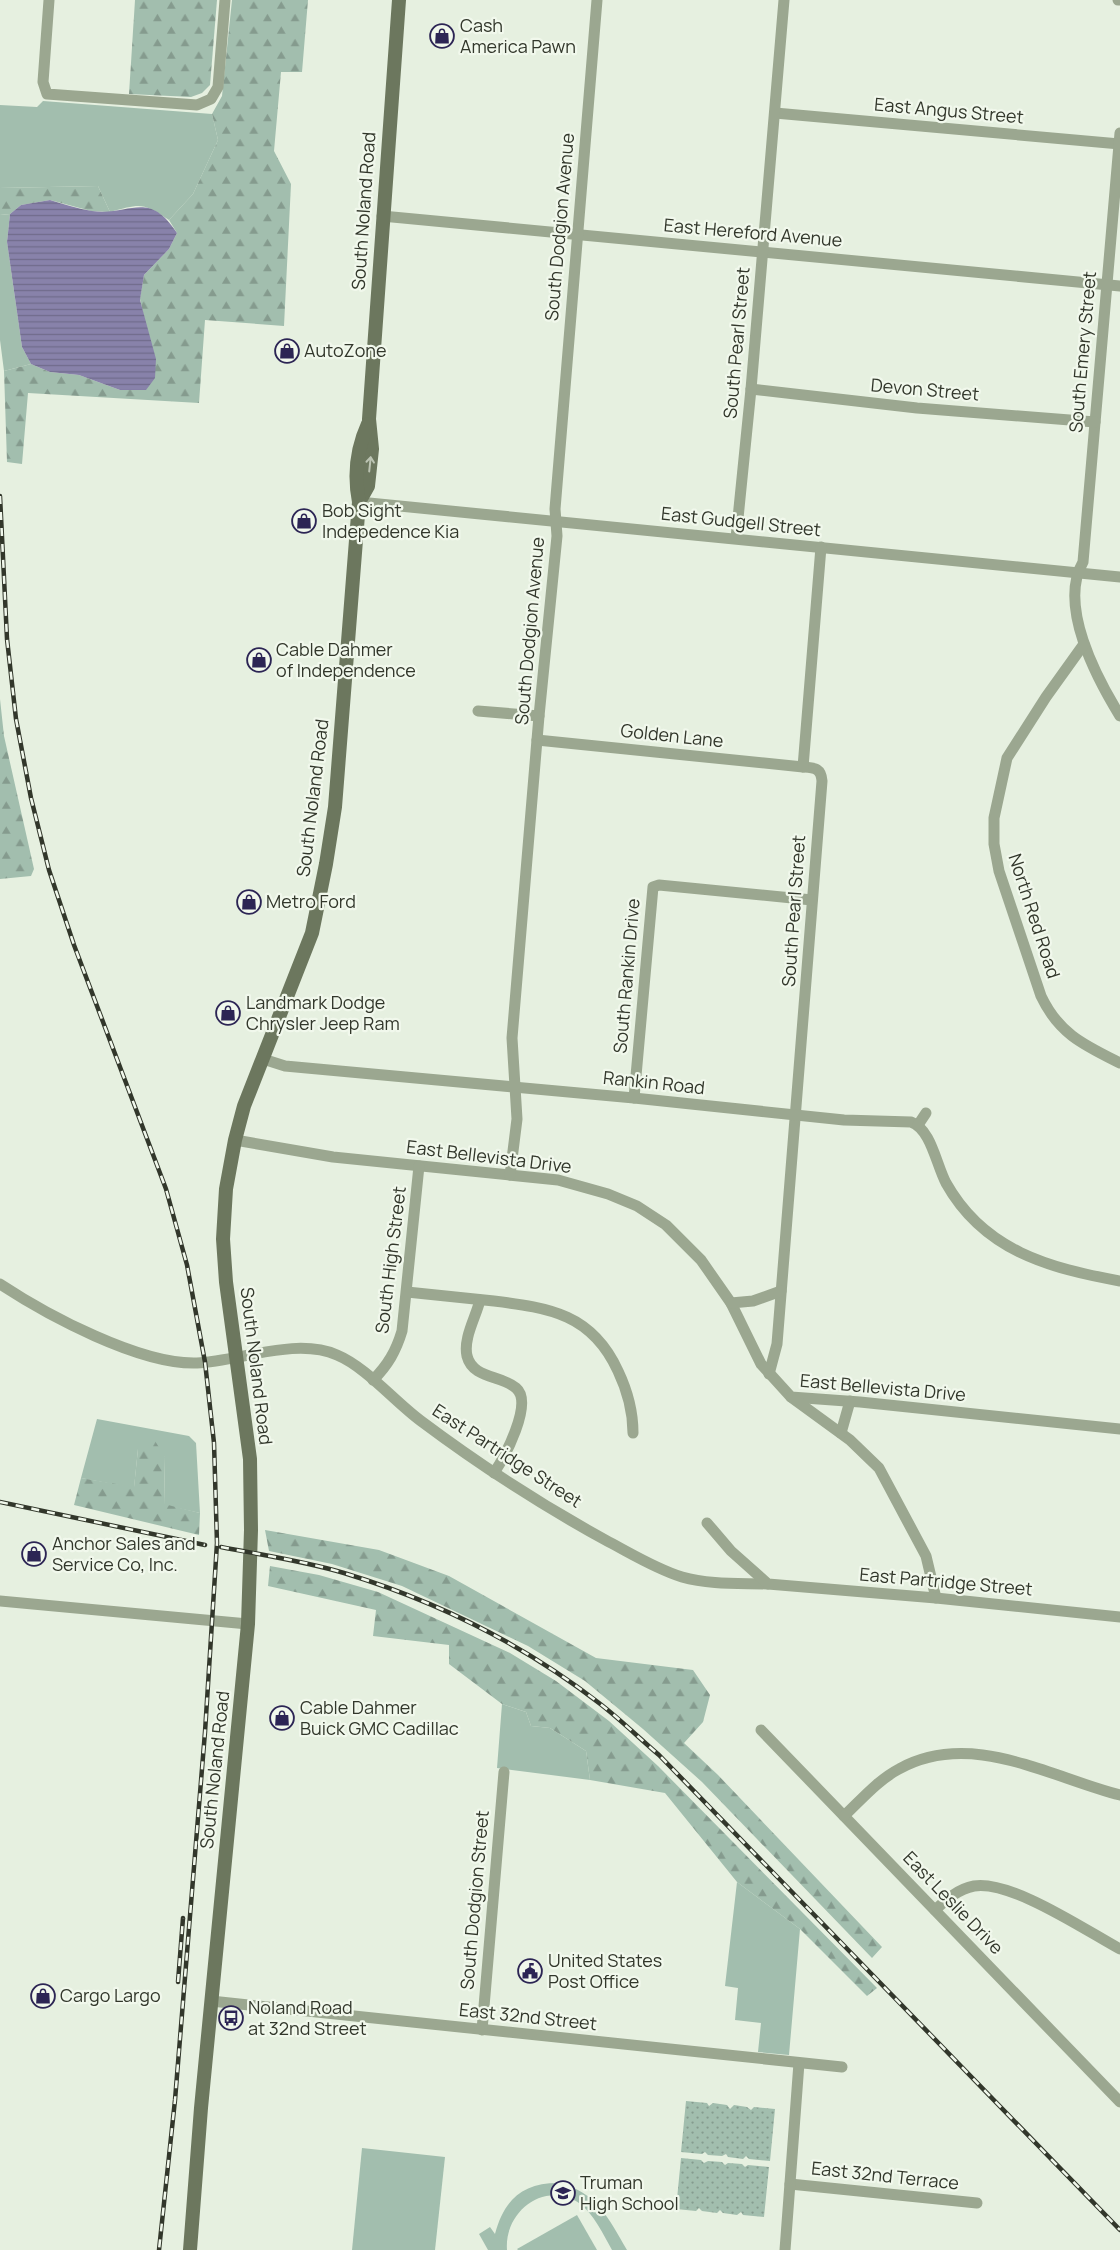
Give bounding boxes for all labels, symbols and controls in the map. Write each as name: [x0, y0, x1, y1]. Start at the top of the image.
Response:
place label: Cash America Pawn: [460, 13, 576, 58]
shop icon: Cash America Pawn: [429, 23, 455, 49]
street label: East Angus Street: [873, 92, 1025, 128]
street label: South Noland Road: [345, 131, 381, 291]
street label: South Dodgion Avenue: [539, 132, 579, 322]
street label: East Hereford Avenue: [663, 212, 843, 252]
street label: South Pearl Street: [717, 266, 755, 420]
street label: South Emery Street: [1063, 270, 1101, 434]
shop icon: AutoZone: [274, 338, 300, 364]
place label: AutoZone: [304, 338, 386, 362]
street label: Devon Street: [870, 372, 980, 406]
one-way arrow: [365, 456, 375, 472]
place label: Bob Sight Indepedence Kia: [322, 498, 459, 543]
street label: East Gudgell Street: [660, 501, 822, 541]
shop icon: Bob Sight Indepedence Kia: [291, 508, 317, 534]
street label: South Dodgion Avenue: [509, 536, 549, 726]
place label: Cable Dahmer of Independence: [276, 637, 416, 682]
shop icon: Cable Dahmer of Independence: [246, 647, 272, 673]
street label: South Noland Road: [290, 718, 334, 878]
street label: Golden Lane: [620, 718, 725, 752]
street label: South Pearl Street: [776, 834, 810, 988]
street label: North Red Road: [1003, 850, 1066, 981]
shop icon: Metro Ford: [236, 889, 262, 915]
place label: Metro Ford: [266, 889, 356, 913]
street label: South Rankin Drive: [607, 897, 645, 1054]
place label: Landmark Dodge Chrysler Jeep Ram: [246, 990, 400, 1035]
shop icon: Landmark Dodge Chrysler Jeep Ram: [215, 1000, 241, 1026]
street label: Rankin Road: [602, 1065, 706, 1099]
street label: East Bellevista Drive: [405, 1134, 573, 1178]
street label: South High Street: [369, 1185, 411, 1335]
street label: South Noland Road: [235, 1286, 279, 1446]
street label: East Bellevista Drive: [799, 1368, 967, 1406]
street label: East Partridge Street: [428, 1398, 587, 1513]
place label: Anchor Sales and Service Co, Inc.: [52, 1531, 196, 1576]
shop icon: Anchor Sales and Service Co, Inc.: [21, 1541, 47, 1567]
street label: East Partridge Street: [859, 1561, 1034, 1601]
street label: South Noland Road: [194, 1690, 234, 1850]
place label: Cable Dahmer Buick GMC Cadillac: [300, 1695, 459, 1740]
shop icon: Cable Dahmer Buick GMC Cadillac: [269, 1705, 295, 1731]
street label: South Dodgion Street: [454, 1809, 494, 1991]
street label: East Leslie Drive: [898, 1846, 1009, 1959]
place label: United States Post Office: [548, 1948, 662, 1993]
public building icon: United States Post Office: [517, 1958, 543, 1984]
shop icon: Cargo Largo: [30, 1983, 56, 2009]
place label: Cargo Largo: [60, 1983, 161, 2007]
place label: Noland Road at 32nd Street: [248, 1995, 367, 2040]
street label: East 32nd Street: [458, 1997, 598, 2035]
bus stop icon: Noland Road at 32nd Street: [218, 2005, 244, 2031]
street label: East 32nd Terrace: [810, 2155, 960, 2195]
place label: Truman High School: [580, 2170, 679, 2215]
school or university icon: Truman High School: [550, 2180, 576, 2206]

